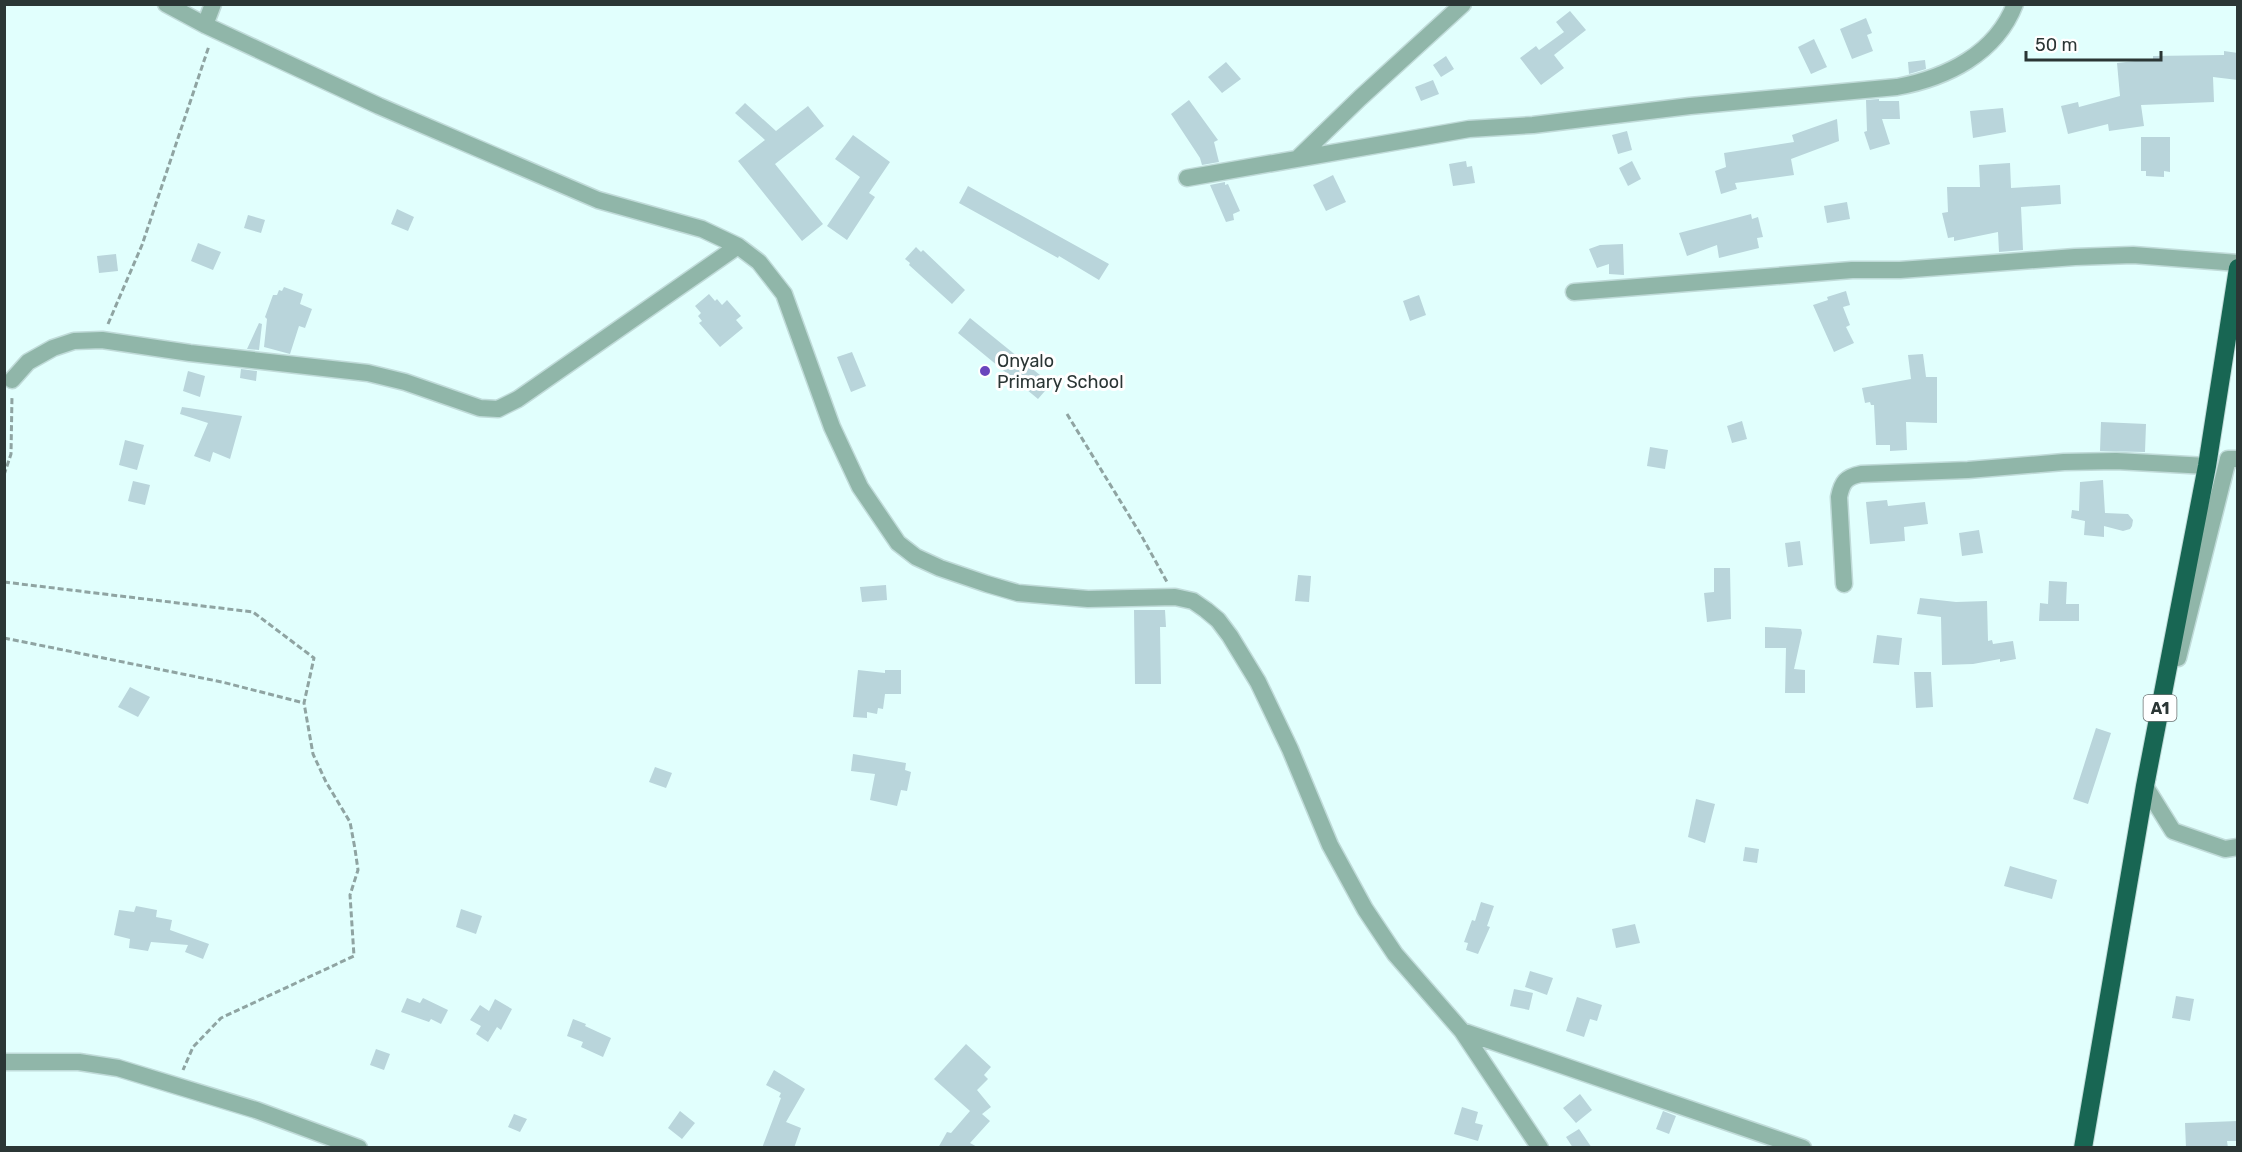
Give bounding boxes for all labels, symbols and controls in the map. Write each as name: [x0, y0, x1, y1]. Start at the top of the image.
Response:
scale bar: [2026, 24, 2161, 62]
text: 50 m: [2035, 34, 2078, 56]
place label: Onyalo Primary School: [997, 350, 1124, 393]
marker: Onyalo Primary School: [978, 364, 992, 378]
road number: A1: [2144, 695, 2176, 721]

